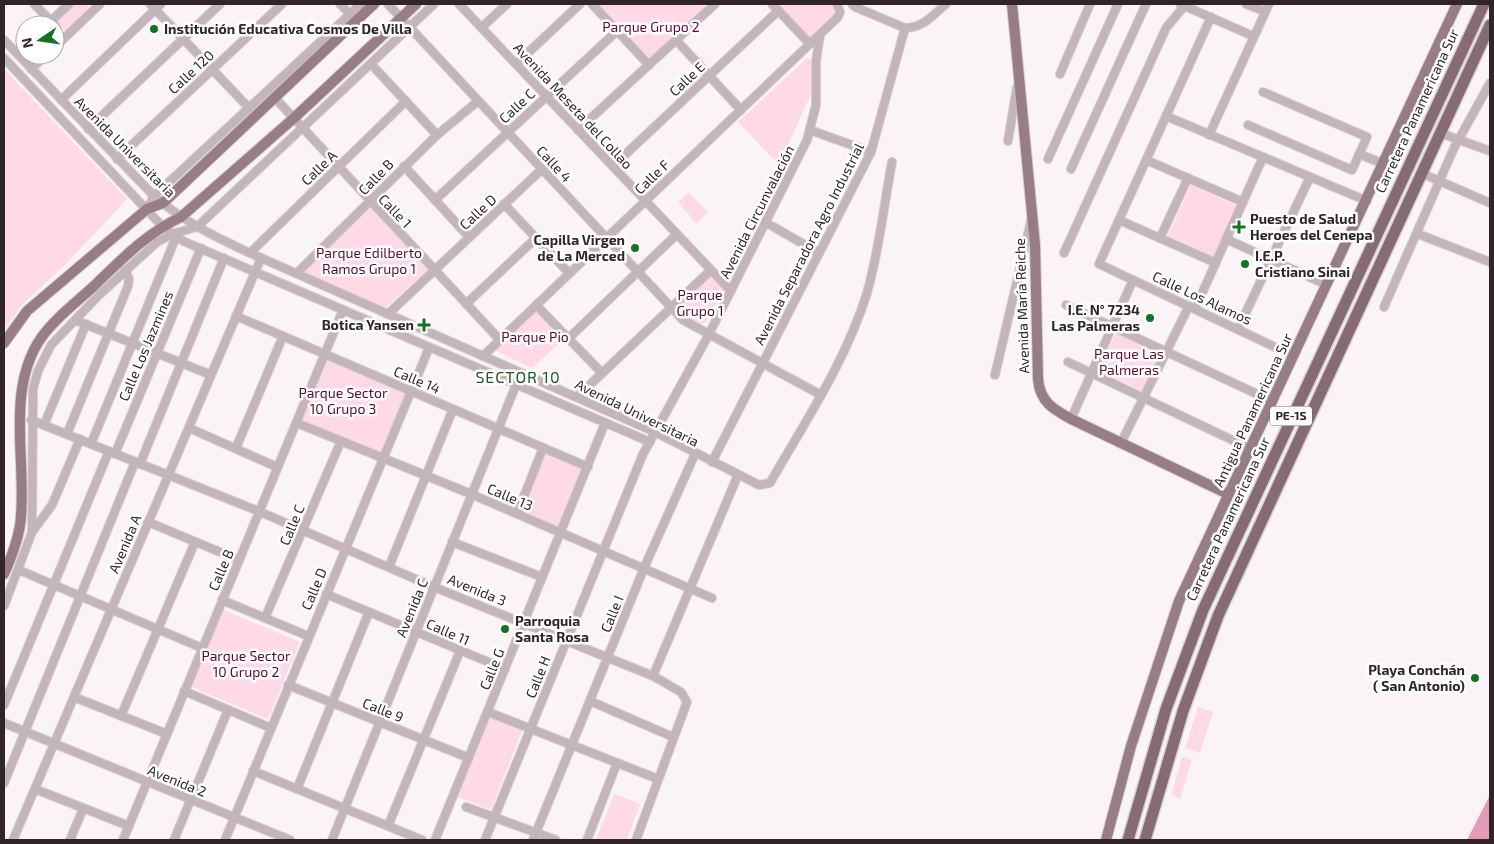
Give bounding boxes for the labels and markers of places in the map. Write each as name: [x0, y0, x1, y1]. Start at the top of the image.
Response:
place label: Institución Educativa Cosmos De Villa: [164, 20, 412, 37]
marker: Institución Educativa Cosmos De Villa: [148, 23, 160, 35]
place label: Puesto de Salud Heroes del Cenepa: [1250, 210, 1372, 243]
marker: Puesto de Salud Heroes del Cenepa: [1232, 220, 1246, 234]
place label: Capilla Virgen de La Merced: [534, 231, 625, 264]
marker: Capilla Virgen de La Merced: [629, 242, 641, 254]
place label: I.E.P. Cristiano Sinai: [1255, 247, 1350, 280]
marker: I.E.P. Cristiano Sinai: [1239, 258, 1251, 270]
place label: I.E. N° 7234 Las Palmeras: [1051, 301, 1140, 334]
marker: I.E. N° 7234 Las Palmeras: [1144, 312, 1156, 324]
place label: Botica Yansen: [322, 316, 414, 333]
marker: Botica Yansen: [418, 319, 430, 331]
place label: Parroquia Santa Rosa: [515, 612, 589, 645]
marker: Parroquia Santa Rosa: [499, 623, 511, 635]
place label: Playa Conchán ( San Antonio): [1368, 661, 1465, 694]
marker: Playa Conchán ( San Antonio): [1469, 672, 1481, 684]

